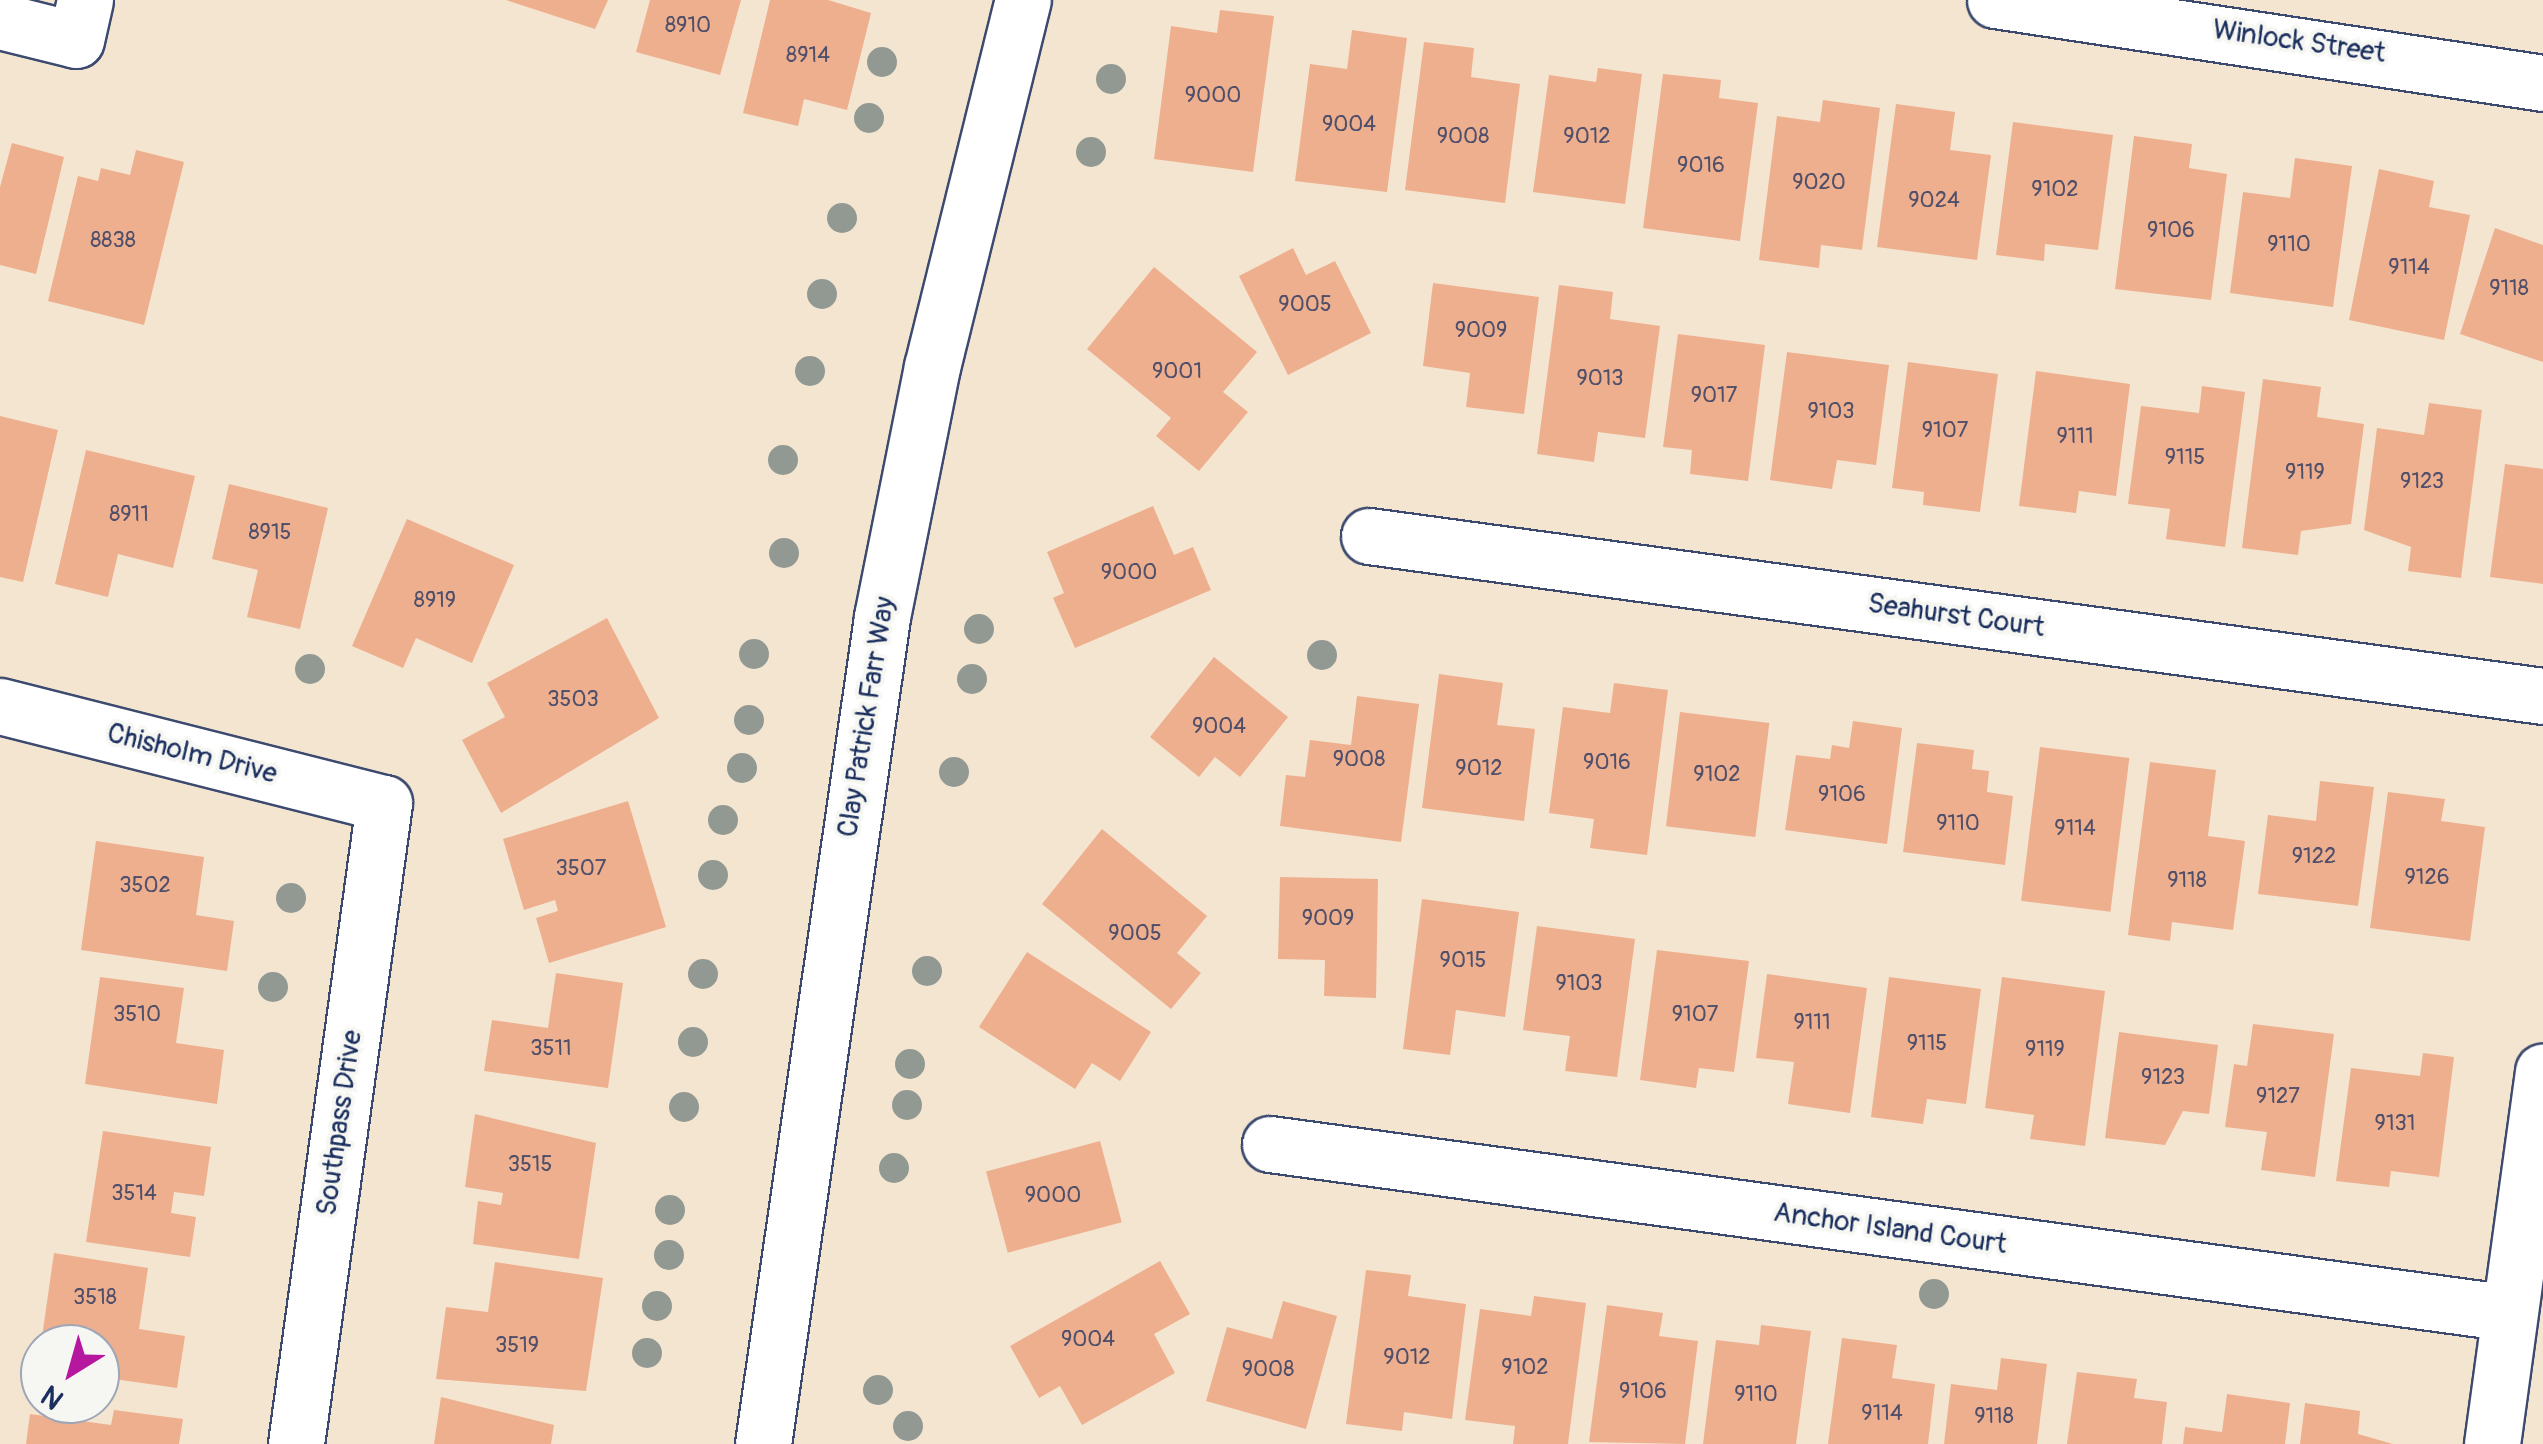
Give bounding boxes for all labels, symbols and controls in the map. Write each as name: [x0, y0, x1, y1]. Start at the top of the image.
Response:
house number: 8910: [665, 13, 711, 39]
street label: Winlock Street: [2210, 13, 2388, 71]
house number: 8914: [786, 43, 830, 69]
house number: 9000: [1185, 83, 1241, 109]
house number: 9004: [1322, 112, 1376, 138]
house number: 9008: [1437, 124, 1489, 150]
house number: 9012: [1563, 124, 1611, 150]
house number: 9016: [1677, 153, 1725, 179]
house number: 9020: [1792, 170, 1846, 196]
house number: 9102: [2031, 177, 2079, 203]
house number: 9024: [1908, 188, 1960, 214]
house number: 9106: [2147, 218, 2195, 244]
house number: 8838: [90, 228, 136, 254]
house number: 9110: [2267, 232, 2311, 258]
house number: 9114: [2388, 255, 2430, 281]
house number: 9118: [2489, 276, 2529, 302]
house number: 9005: [1278, 292, 1332, 318]
house number: 9009: [1455, 318, 1507, 344]
house number: 9001: [1152, 359, 1202, 385]
house number: 9013: [1576, 366, 1624, 392]
house number: 9017: [1691, 383, 1737, 409]
house number: 9103: [1807, 399, 1855, 425]
house number: 9107: [1922, 418, 1968, 444]
house number: 9111: [2056, 424, 2094, 450]
house number: 9115: [2165, 445, 2205, 471]
house number: 9119: [2285, 460, 2325, 486]
house number: 9123: [2400, 469, 2444, 495]
house number: 8911: [109, 502, 149, 528]
house number: 8915: [249, 520, 291, 546]
house number: 9000: [1101, 560, 1157, 586]
street label: Seahurst Court: [1866, 587, 2046, 645]
house number: 8919: [414, 588, 456, 614]
street label: Clay Patrick Farr Way: [831, 594, 903, 840]
house number: 3503: [547, 687, 599, 713]
house number: 9004: [1192, 714, 1246, 740]
street label: Chisholm Drive: [104, 717, 280, 791]
house number: 9008: [1333, 747, 1385, 773]
house number: 9016: [1583, 750, 1631, 776]
house number: 9012: [1455, 756, 1503, 782]
house number: 9102: [1693, 762, 1741, 788]
house number: 9106: [1818, 782, 1866, 808]
house number: 9110: [1936, 811, 1980, 837]
house number: 9114: [2054, 816, 2096, 842]
house number: 9122: [2292, 844, 2336, 870]
house number: 3507: [556, 856, 606, 882]
house number: 9126: [2404, 865, 2450, 891]
house number: 9118: [2167, 868, 2207, 894]
house number: 3502: [119, 873, 171, 899]
house number: 9009: [1302, 906, 1354, 932]
house number: 9005: [1108, 921, 1162, 947]
house number: 9015: [1440, 948, 1486, 974]
house number: 9103: [1555, 971, 1603, 997]
house number: 3510: [113, 1002, 161, 1028]
house number: 9107: [1672, 1002, 1718, 1028]
house number: 9111: [1793, 1010, 1831, 1036]
street label: Southpass Drive: [310, 1028, 370, 1218]
house number: 9115: [1907, 1031, 1947, 1057]
house number: 3511: [530, 1036, 572, 1062]
house number: 9119: [2025, 1037, 2065, 1063]
house number: 9123: [2141, 1065, 2185, 1091]
house number: 9127: [2256, 1084, 2300, 1110]
house number: 9131: [2375, 1111, 2415, 1137]
house number: 3515: [508, 1152, 552, 1178]
house number: 3514: [111, 1181, 157, 1207]
house number: 9000: [1025, 1183, 1081, 1209]
street label: Anchor Island Court: [1771, 1196, 2009, 1262]
house number: 3518: [73, 1285, 117, 1311]
north arrow: [20, 1324, 120, 1424]
house number: 9004: [1061, 1327, 1115, 1353]
house number: 3519: [495, 1333, 539, 1359]
house number: 9012: [1383, 1345, 1431, 1371]
house number: 9102: [1501, 1355, 1549, 1381]
house number: 9008: [1242, 1357, 1294, 1383]
text: N: [35, 1377, 71, 1416]
house number: 9106: [1619, 1379, 1667, 1405]
house number: 9110: [1734, 1382, 1778, 1408]
house number: 9114: [1861, 1401, 1903, 1427]
house number: 9118: [1974, 1404, 2014, 1430]

